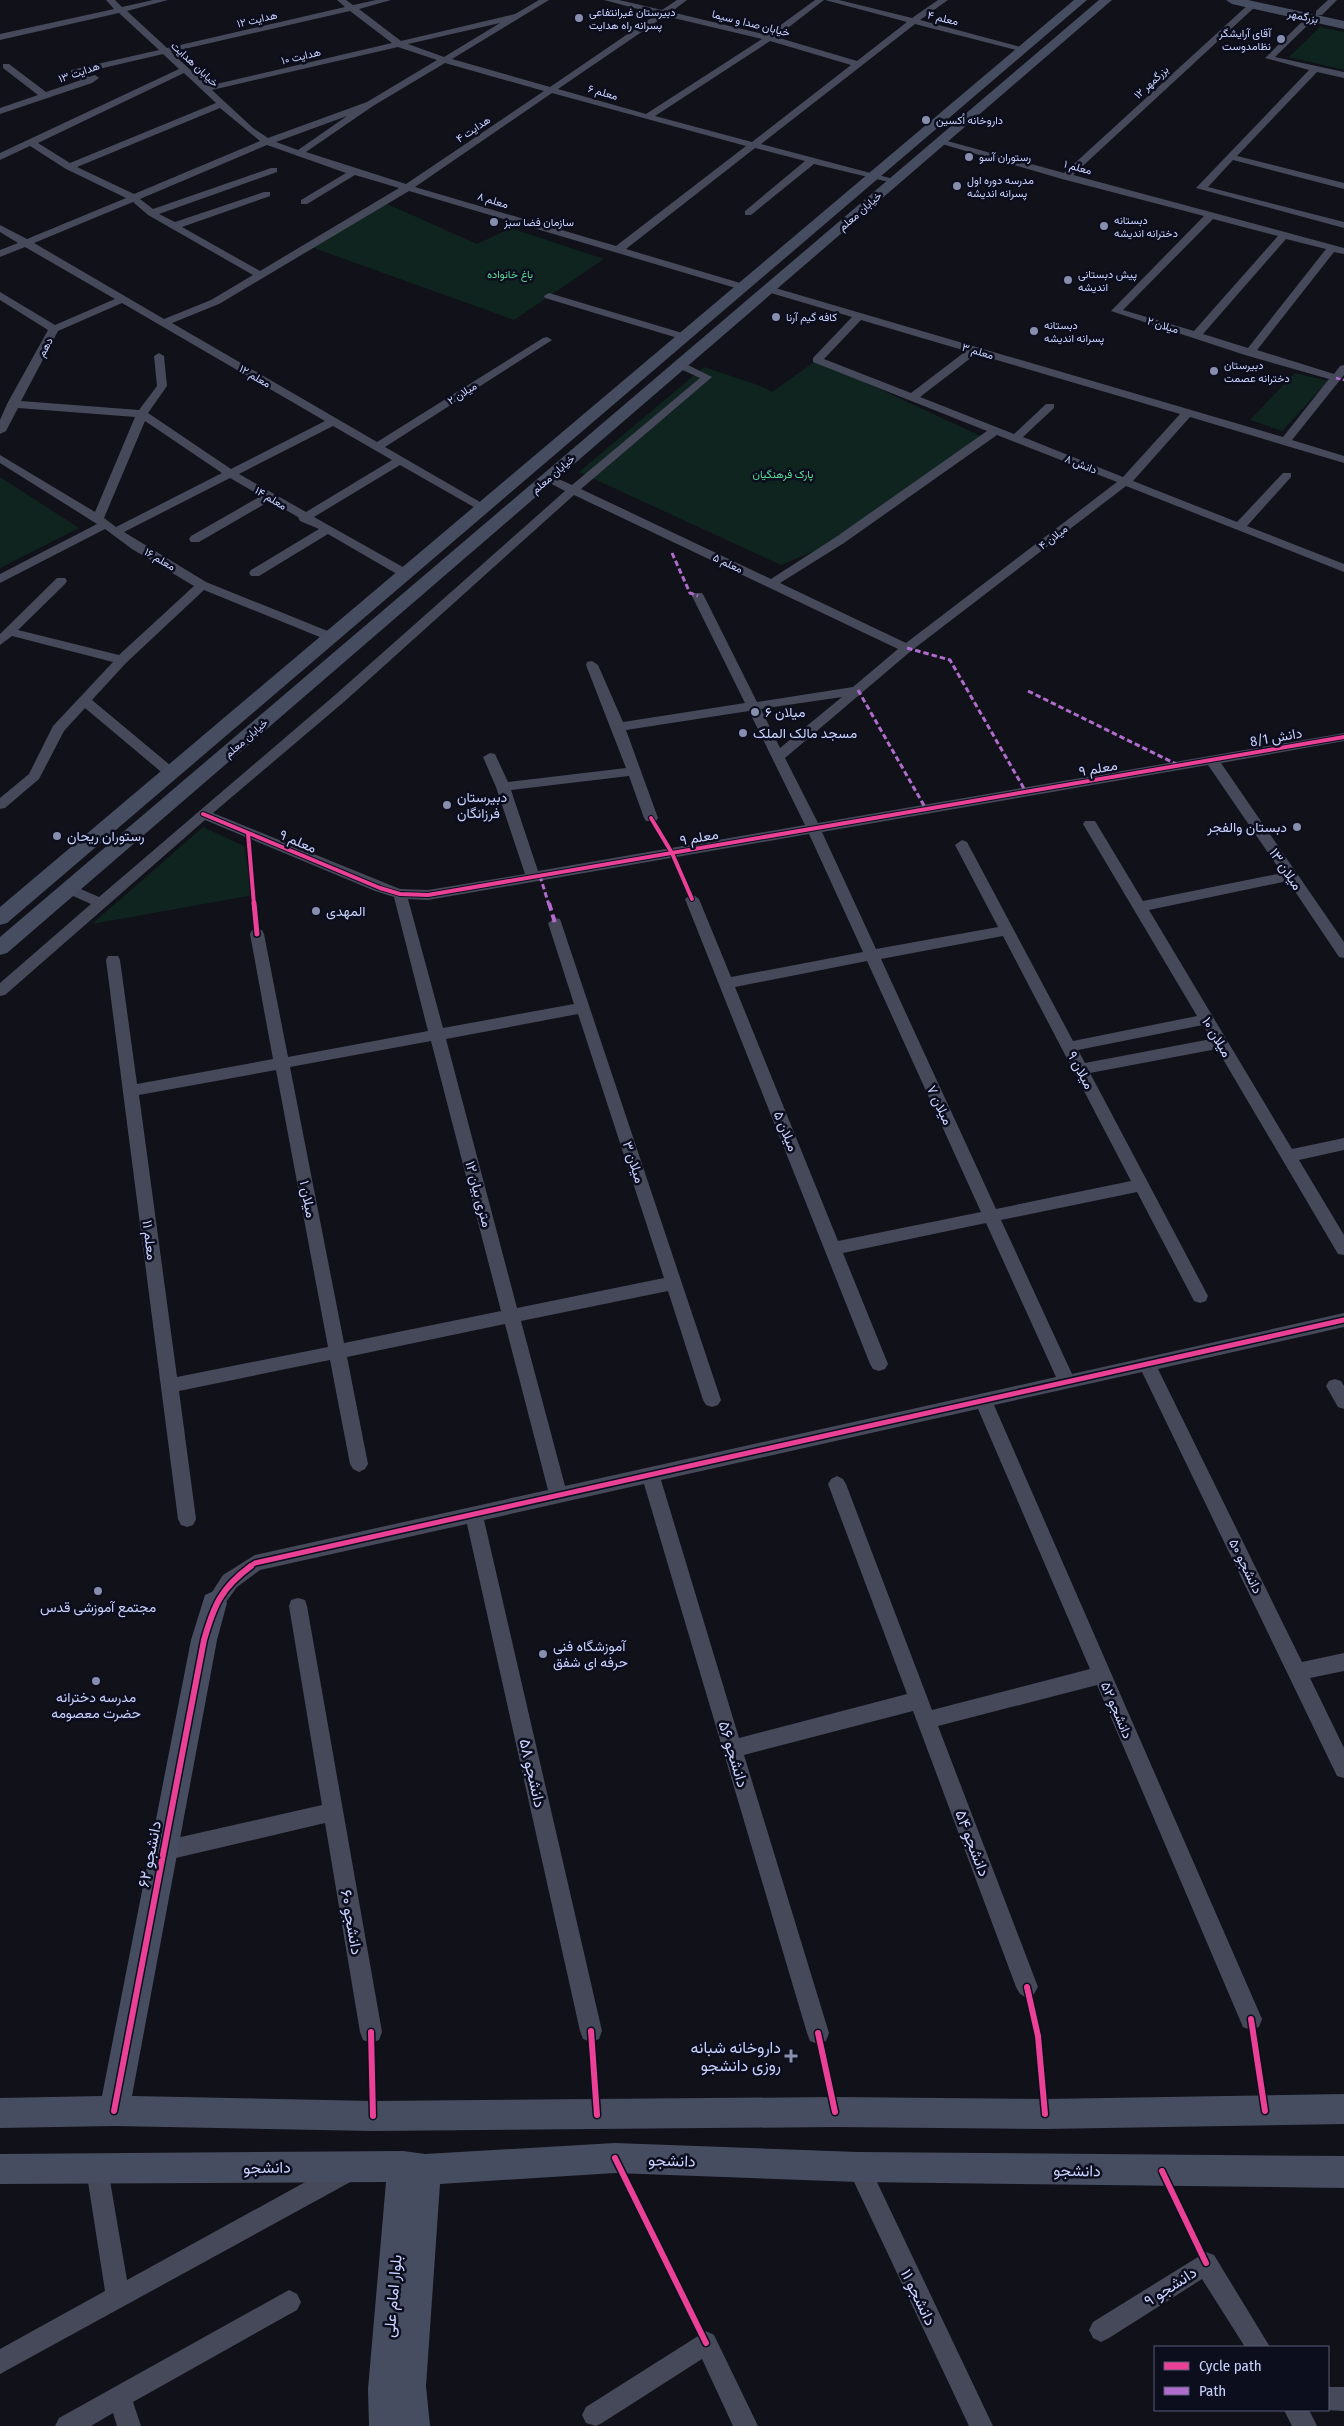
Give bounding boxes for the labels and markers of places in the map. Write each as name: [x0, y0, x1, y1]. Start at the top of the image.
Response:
place label: دبیرستان غیرانتفاعی پسرانه راه هدایت: [589, 6, 676, 33]
marker: دبیرستان غیرانتفاعی پسرانه راه هدایت: [573, 12, 585, 24]
place label: آقای آرایشگر نظامدوست: [1218, 27, 1272, 53]
marker: آقای آرایشگر نظامدوست: [1275, 33, 1287, 45]
place label: داروخانه اُکسین: [936, 113, 1003, 127]
marker: داروخانه اُکسین: [920, 114, 932, 126]
marker: رستوران آسو: [963, 151, 975, 163]
place label: رستوران آسو: [979, 151, 1031, 164]
place label: مدرسه دوره اول پسرانه اندیشه: [967, 174, 1034, 201]
marker: مدرسه دوره اول پسرانه اندیشه: [951, 180, 963, 192]
place label: دبستانه دخترانه اندیشه: [1114, 214, 1178, 240]
marker: سازمان فضا سبز: [488, 216, 500, 228]
place label: سازمان فضا سبز: [503, 216, 574, 229]
marker: دبستانه دخترانه اندیشه: [1098, 220, 1110, 232]
place label: پیش دبستانی اندیشه: [1078, 268, 1137, 294]
marker: پیش دبستانی اندیشه: [1062, 274, 1074, 286]
marker: کافه گیم آرنا: [770, 311, 782, 323]
place label: کافه گیم آرنا: [786, 311, 837, 325]
place label: دبستانه پسرانه اندیشه: [1044, 319, 1104, 346]
marker: دبستانه پسرانه اندیشه: [1028, 325, 1040, 337]
place label: دبیرستان دخترانه عصمت: [1224, 359, 1290, 385]
marker: دبیرستان دخترانه عصمت: [1208, 365, 1220, 377]
place label: میلان ۶: [765, 704, 806, 721]
marker: میلان ۶: [749, 706, 761, 718]
place label: مسجد مالک الملک: [753, 725, 857, 742]
marker: مسجد مالک الملک: [737, 727, 749, 739]
place label: دبیرستان فرزانگان: [457, 789, 508, 822]
marker: دبیرستان فرزانگان: [441, 799, 453, 811]
place label: دبستان والفجر: [1206, 819, 1287, 836]
marker: دبستان والفجر: [1291, 821, 1303, 833]
place label: رستوران ریحان: [67, 828, 145, 845]
marker: رستوران ریحان: [51, 830, 63, 842]
place label: المهدی: [326, 903, 366, 920]
marker: المهدی: [310, 905, 322, 917]
marker: مجتمع آموزشی قدس: [92, 1585, 104, 1597]
place label: مجتمع آموزشی قدس: [40, 1599, 156, 1618]
place label: آموزشگاه فنی حرفه ای شفق: [553, 1638, 628, 1671]
marker: آموزشگاه فنی حرفه ای شفق: [537, 1648, 549, 1660]
marker: مدرسه دخترانه حضرت معصومه: [90, 1675, 102, 1687]
place label: مدرسه دخترانه حضرت معصومه: [51, 1689, 141, 1722]
place label: داروخانه شبانه روزی دانشجو: [691, 2038, 781, 2076]
marker: داروخانه شبانه روزی دانشجو: [785, 2050, 797, 2062]

